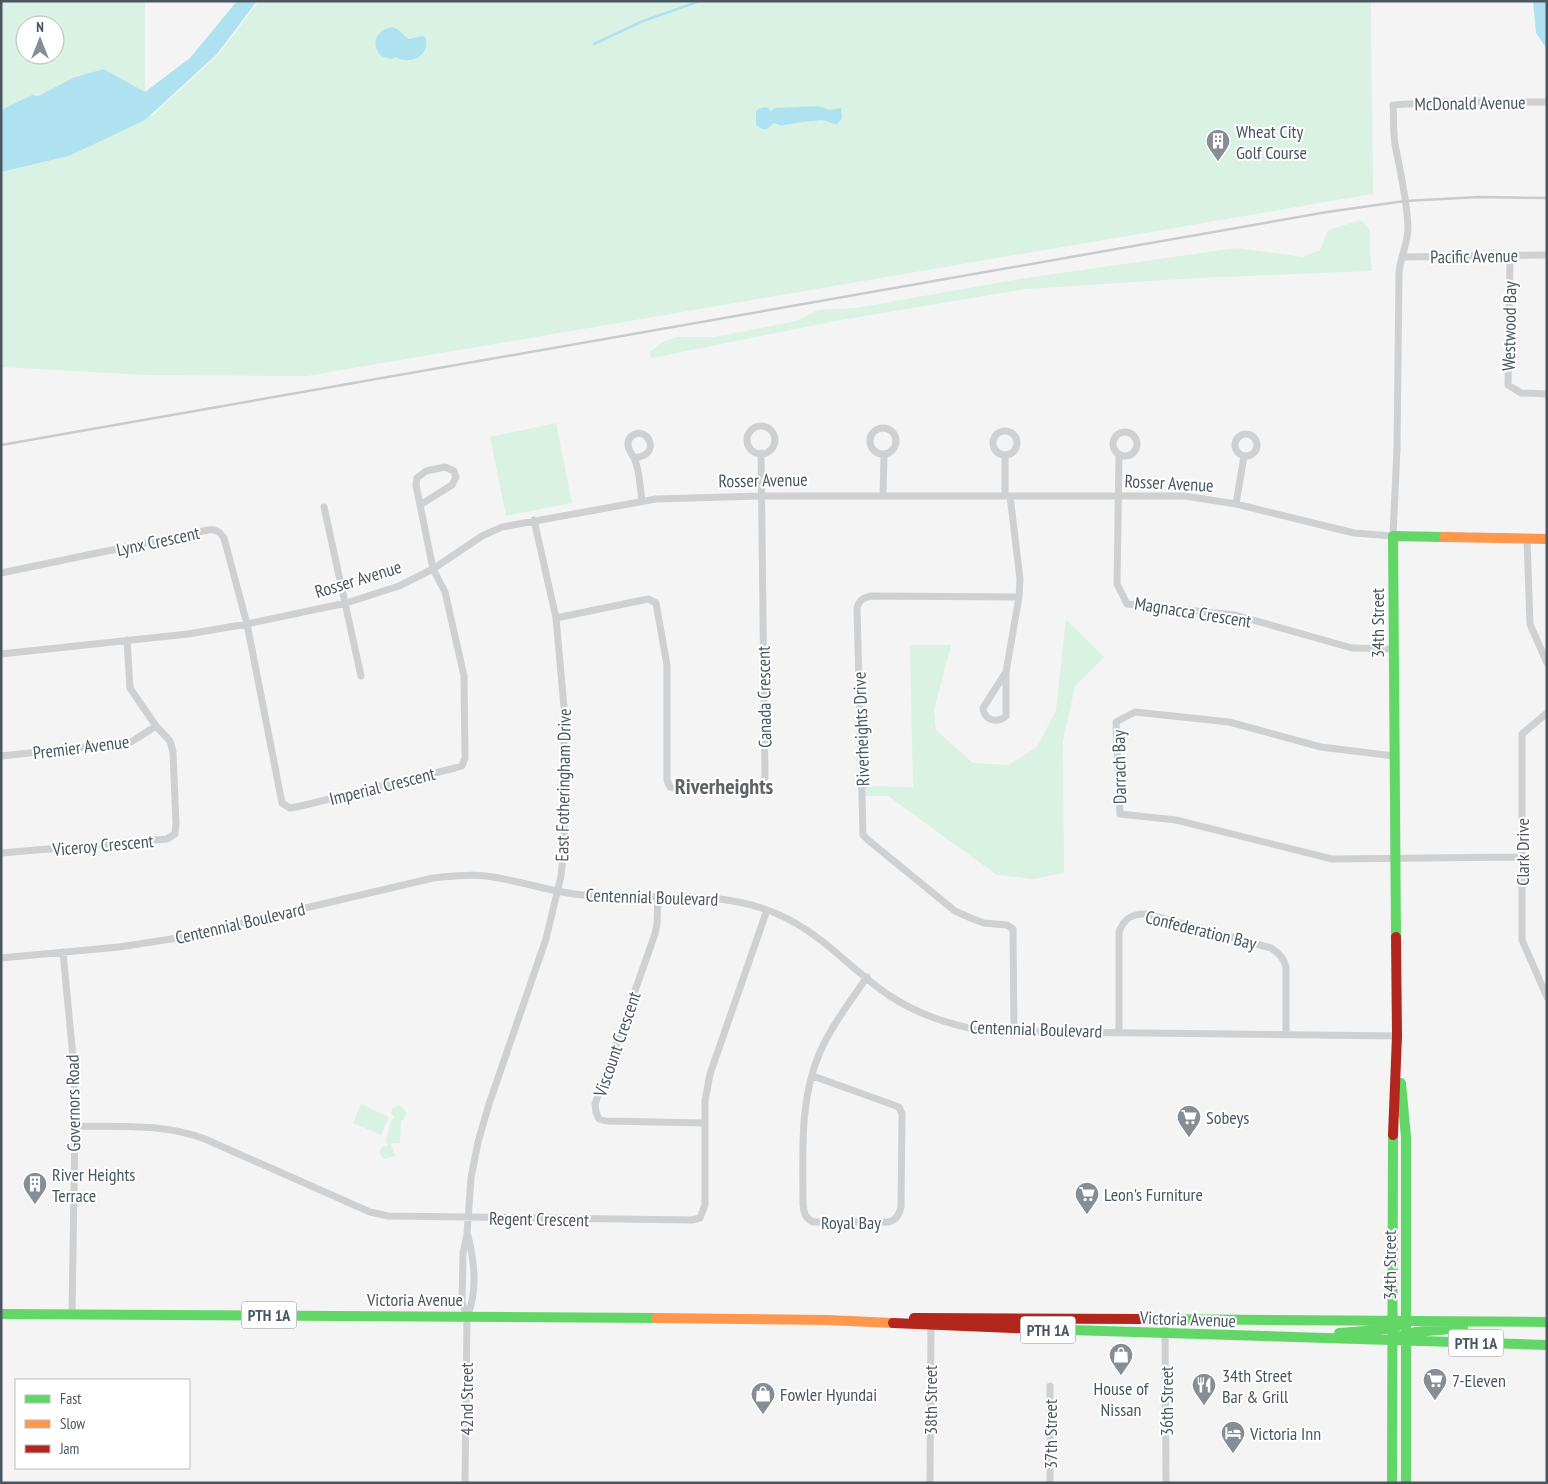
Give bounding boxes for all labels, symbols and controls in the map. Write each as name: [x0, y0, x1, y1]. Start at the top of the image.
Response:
north arrow: [15, 15, 65, 65]
text: N: [36, 18, 44, 36]
street label: McDonald Avenue: [1414, 91, 1526, 115]
place label: Wheat City Golf Course: [1236, 120, 1307, 164]
building icon: Wheat City Golf Course: [1205, 128, 1231, 162]
street label: Pacific Avenue: [1430, 244, 1518, 268]
street label: Westwood Bay: [1497, 281, 1521, 371]
street label: Rosser Avenue: [718, 468, 808, 492]
street label: Rosser Avenue: [1124, 469, 1214, 497]
street label: Lynx Crescent: [114, 521, 202, 561]
street label: Rosser Avenue: [312, 555, 404, 603]
street label: 34th Street: [1366, 588, 1389, 658]
street label: Magnacca Crescent: [1133, 591, 1253, 633]
street label: Canada Crescent: [752, 646, 776, 748]
street label: Riverheights Drive: [848, 671, 874, 787]
street label: East Fotheringham Drive: [550, 708, 576, 862]
street label: Darrach Bay: [1107, 729, 1131, 804]
street label: Premier Avenue: [32, 730, 130, 764]
street label: Imperial Crescent: [327, 762, 437, 810]
district label: Riverheights: [675, 772, 774, 800]
street label: Clark Drive: [1511, 818, 1534, 886]
street label: Viceroy Crescent: [51, 829, 154, 861]
street label: Centennial Boulevard: [585, 883, 719, 911]
street label: Centennial Boulevard: [173, 897, 307, 949]
street label: Confederation Bay: [1143, 905, 1259, 955]
street label: Viscount Crescent: [588, 988, 646, 1100]
street label: Centennial Boulevard: [969, 1015, 1103, 1043]
street label: Governors Road: [61, 1054, 85, 1152]
supermarket icon: Sobeys: [1176, 1104, 1202, 1138]
place label: Sobeys: [1206, 1106, 1249, 1129]
place label: River Heights Terrace: [52, 1163, 135, 1207]
building icon: River Heights Terrace: [22, 1171, 48, 1205]
supermarket icon: Leon's Furniture: [1074, 1181, 1100, 1215]
place label: Leon's Furniture: [1104, 1183, 1203, 1206]
street label: Regent Crescent: [489, 1207, 589, 1231]
street label: Royal Bay: [821, 1211, 881, 1234]
street label: 34th Street: [1378, 1230, 1401, 1300]
street label: Victoria Avenue: [366, 1288, 463, 1311]
road number: PTH 1A: [242, 1302, 296, 1328]
street label: Victoria Avenue: [1139, 1306, 1236, 1332]
road number: PTH 1A: [1020, 1316, 1076, 1344]
road number: PTH 1A: [1448, 1330, 1504, 1356]
shop icon: House of Nissan: [1108, 1342, 1134, 1376]
street label: 42nd Street: [455, 1362, 478, 1435]
place label: 34th Street Bar & Grill: [1222, 1364, 1292, 1408]
street label: 38th Street: [919, 1365, 942, 1435]
street label: 36th Street: [1155, 1366, 1178, 1436]
supermarket icon: 7-Eleven: [1422, 1367, 1448, 1401]
place label: 7-Eleven: [1452, 1369, 1506, 1392]
restaurant icon: 34th Street Bar & Grill: [1191, 1372, 1217, 1406]
place label: House of Nissan: [1094, 1377, 1150, 1421]
legend: [15, 1379, 190, 1469]
shop icon: Fowler Hyundai: [750, 1381, 776, 1415]
place label: Fowler Hyundai: [780, 1383, 877, 1406]
text: Fast: [60, 1389, 81, 1408]
street label: 37th Street: [1039, 1399, 1062, 1469]
text: Slow: [60, 1414, 85, 1433]
hotel icon: Victoria Inn: [1220, 1420, 1246, 1454]
place label: Victoria Inn: [1249, 1422, 1321, 1445]
text: Jam: [59, 1439, 79, 1458]

